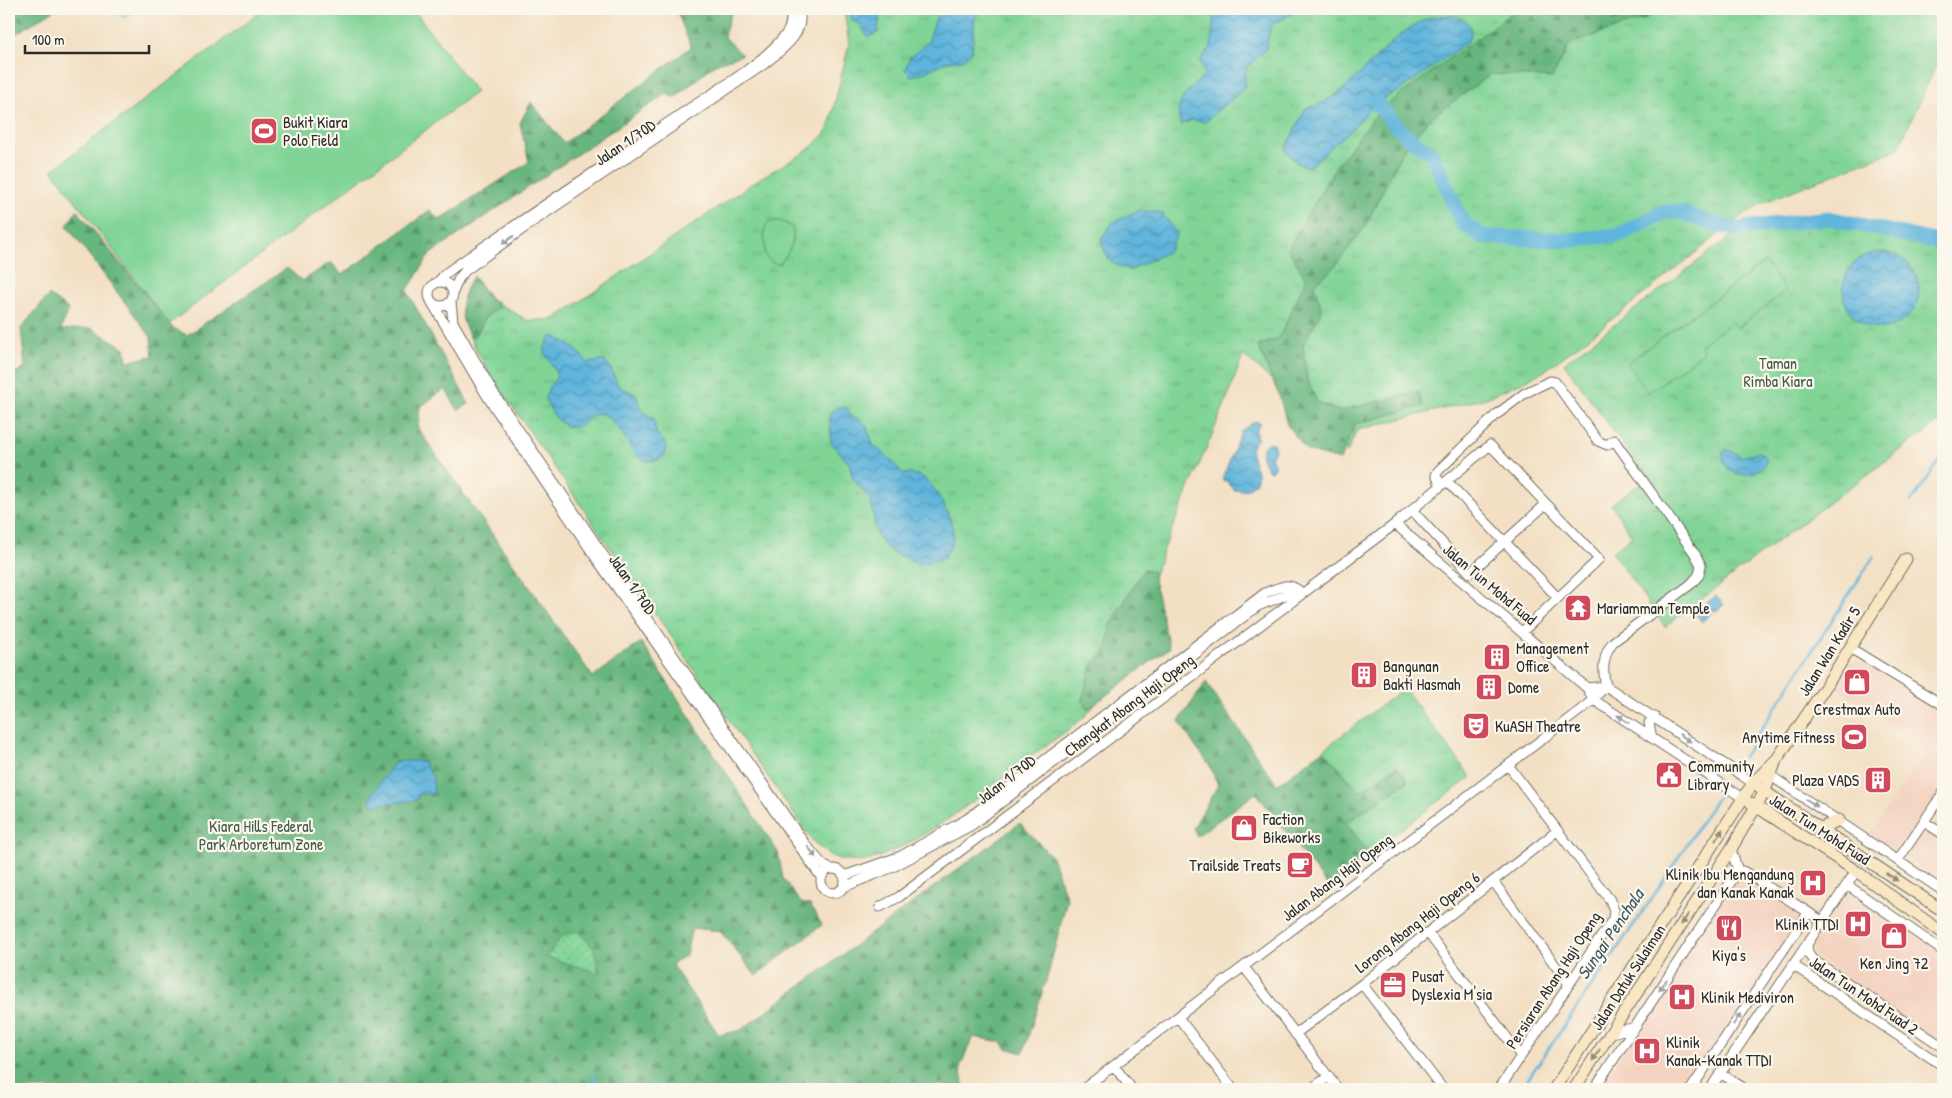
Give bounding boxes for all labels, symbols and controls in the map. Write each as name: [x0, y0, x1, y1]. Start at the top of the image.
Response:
scale bar: [25, 22, 149, 54]
text: 100 m: [32, 29, 65, 50]
place label: Bukit Kiara Polo Field: [283, 111, 348, 151]
street label: Jalan 1/70D: [590, 113, 660, 170]
sports icon: Bukit Kiara Polo Field: [249, 116, 279, 146]
one-way arrow: [502, 234, 515, 245]
park label: Taman Rimba Kiara: [1744, 352, 1812, 392]
street label: Jalan Tun Mohd Fuad: [1439, 538, 1541, 630]
street label: Jalan 1/70D: [604, 549, 662, 619]
temple icon: Mariamman Temple: [1563, 593, 1593, 623]
place label: Mariamman Temple: [1597, 597, 1711, 619]
street label: Jalan Wan Kadir 5: [1793, 602, 1865, 700]
place label: Management Office: [1516, 637, 1589, 677]
building icon: Management Office: [1482, 642, 1512, 672]
street label: Changkat Abang Haji Openg: [1059, 649, 1199, 761]
place label: Bangunan Bakti Hasmah: [1383, 655, 1461, 695]
building icon: Bangunan Bakti Hasmah: [1349, 660, 1379, 690]
shop icon: Crestmax Auto: [1842, 667, 1872, 697]
building icon: Dome: [1474, 672, 1504, 702]
place label: Dome: [1508, 676, 1540, 698]
place label: Crestmax Auto: [1813, 698, 1901, 720]
theatre icon: KuASH Theatre: [1461, 711, 1491, 741]
one-way arrow: [1616, 714, 1629, 724]
place label: KuASH Theatre: [1495, 715, 1582, 737]
sports icon: Anytime Fitness: [1839, 722, 1869, 752]
place label: Anytime Fitness: [1742, 726, 1835, 748]
one-way arrow: [1679, 733, 1692, 743]
street label: Jalan 1/70D: [972, 749, 1040, 809]
place label: Community Library: [1688, 755, 1755, 795]
public building icon: Community Library: [1654, 760, 1684, 790]
building icon: Plaza VADS: [1863, 765, 1893, 795]
place label: Plaza VADS: [1792, 769, 1860, 791]
street label: Jalan Tun Mohd Fuad: [1765, 788, 1875, 870]
one-way arrow: [1805, 798, 1818, 807]
place label: Faction Bikeworks: [1262, 808, 1321, 848]
shop icon: Faction Bikeworks: [1229, 813, 1259, 843]
park label: Kiara Hills Federal Park Arboretum Zone: [199, 815, 324, 855]
street label: Jalan Abang Haji Openg: [1277, 828, 1397, 926]
one-way arrow: [1715, 828, 1724, 841]
one-way arrow: [807, 845, 818, 858]
cafe icon: Trailside Treats: [1285, 850, 1315, 880]
place label: Trailside Treats: [1189, 854, 1281, 876]
place label: Klinik Ibu Mengandung dan Kanak Kanak: [1665, 863, 1794, 903]
street label: Lorong Abang Haji Openg 6: [1350, 866, 1484, 978]
hospital icon: Klinik Ibu Mengandung dan Kanak Kanak: [1798, 868, 1828, 898]
one-way arrow: [1886, 872, 1899, 882]
water label: Sungai Penchala: [1570, 882, 1651, 984]
street label: Persiaran Abang Haji Openg: [1500, 907, 1606, 1053]
hospital icon: Klinik TTDI: [1843, 909, 1873, 939]
one-way arrow: [1680, 912, 1690, 926]
restaurant icon: Kiya's: [1714, 913, 1744, 943]
place label: Klinik TTDI: [1775, 913, 1839, 935]
street label: Jalan Datuk Sulaiman: [1586, 920, 1670, 1034]
shop icon: Ken Jing 72: [1879, 921, 1909, 951]
place label: Kiya's: [1712, 944, 1746, 966]
street label: Jalan Tun Mohd Fuad 2: [1805, 950, 1923, 1040]
place label: Ken Jing 72: [1860, 952, 1929, 974]
place label: Pusat Dyslexia M'sia: [1412, 965, 1492, 1005]
office icon: Pusat Dyslexia M'sia: [1378, 970, 1408, 1000]
one-way arrow: [1659, 979, 1668, 992]
hospital icon: Klinik Mediviron: [1667, 982, 1697, 1012]
place label: Klinik Mediviron: [1701, 986, 1794, 1008]
one-way arrow: [1732, 1013, 1742, 1026]
place label: Klinik Kanak-Kanak TTDI: [1666, 1031, 1772, 1071]
hospital icon: Klinik Kanak-Kanak TTDI: [1632, 1036, 1662, 1066]
one-way arrow: [1592, 1048, 1601, 1062]

